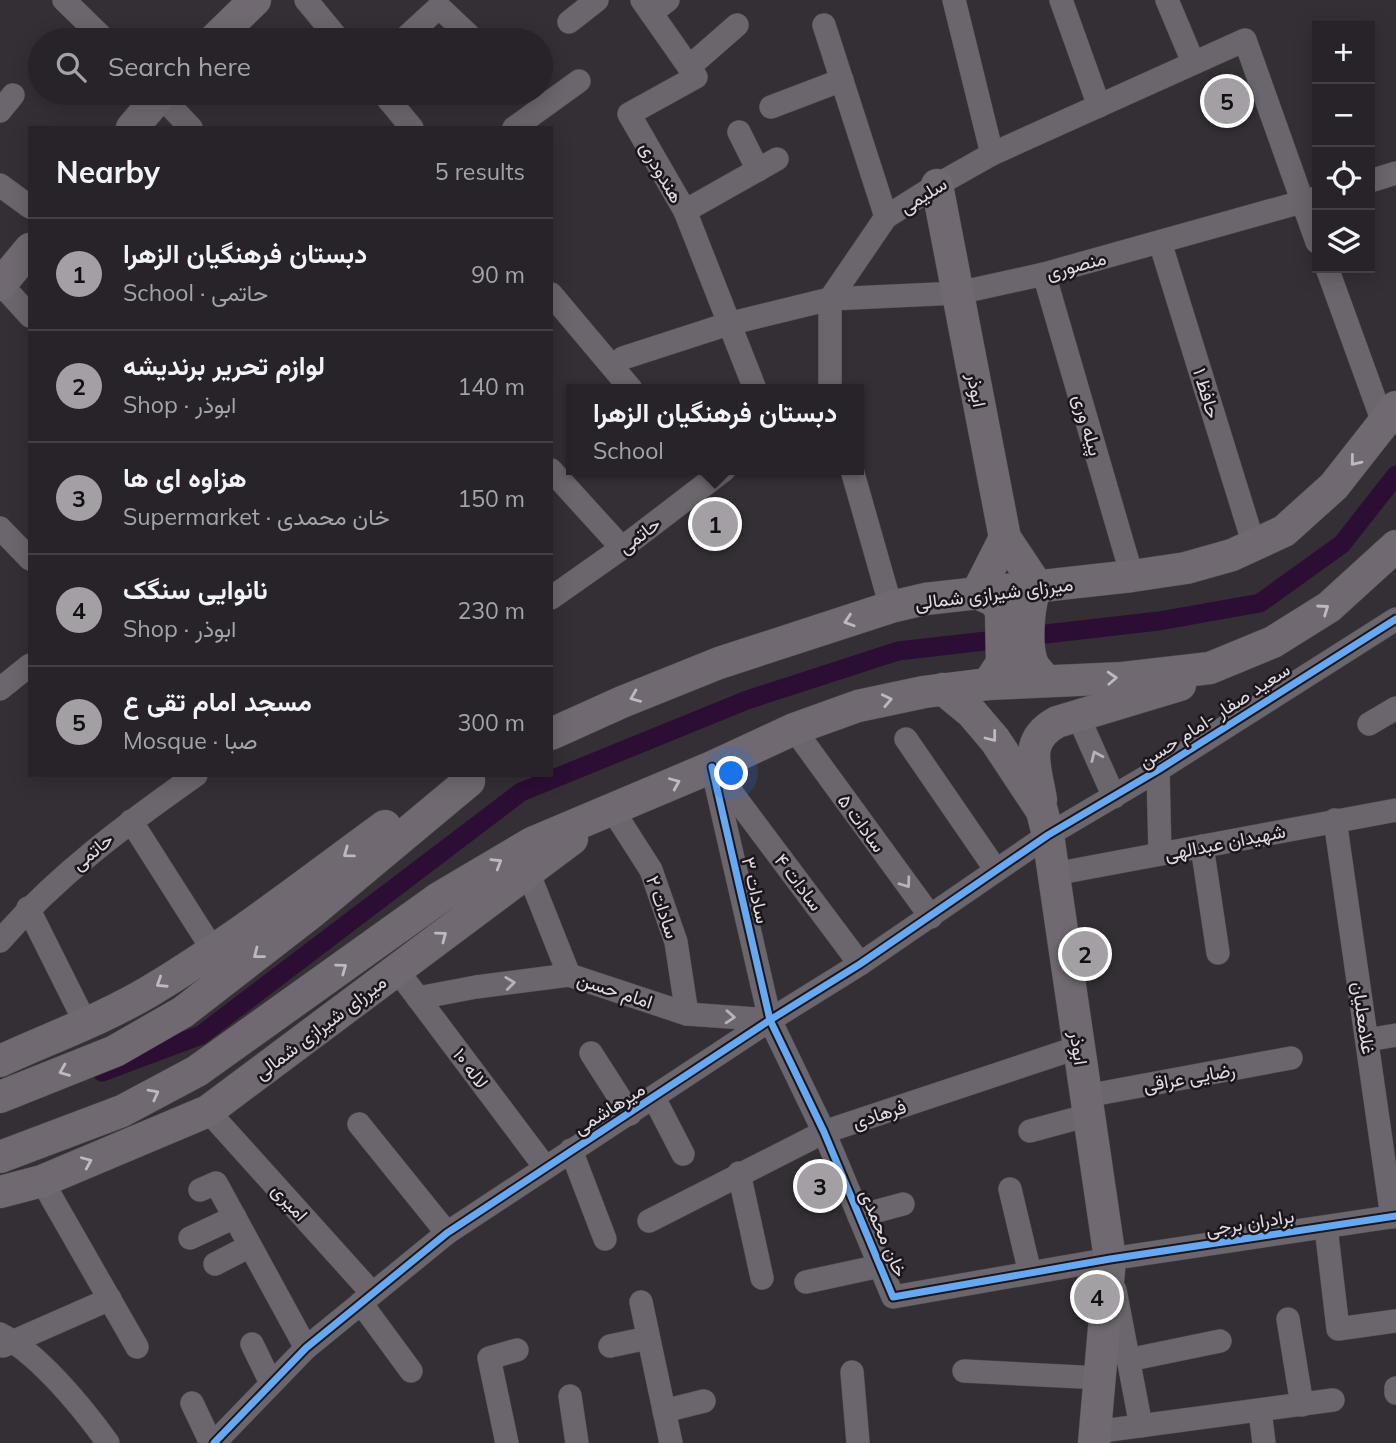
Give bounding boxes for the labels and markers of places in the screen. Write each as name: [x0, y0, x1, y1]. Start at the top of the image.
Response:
pin: 5: [1204, 75, 1250, 127]
pin: 1: [692, 498, 738, 550]
pin: 2: [1062, 928, 1108, 980]
pin: 3: [797, 1160, 843, 1212]
pin: 4: [1074, 1271, 1120, 1323]

